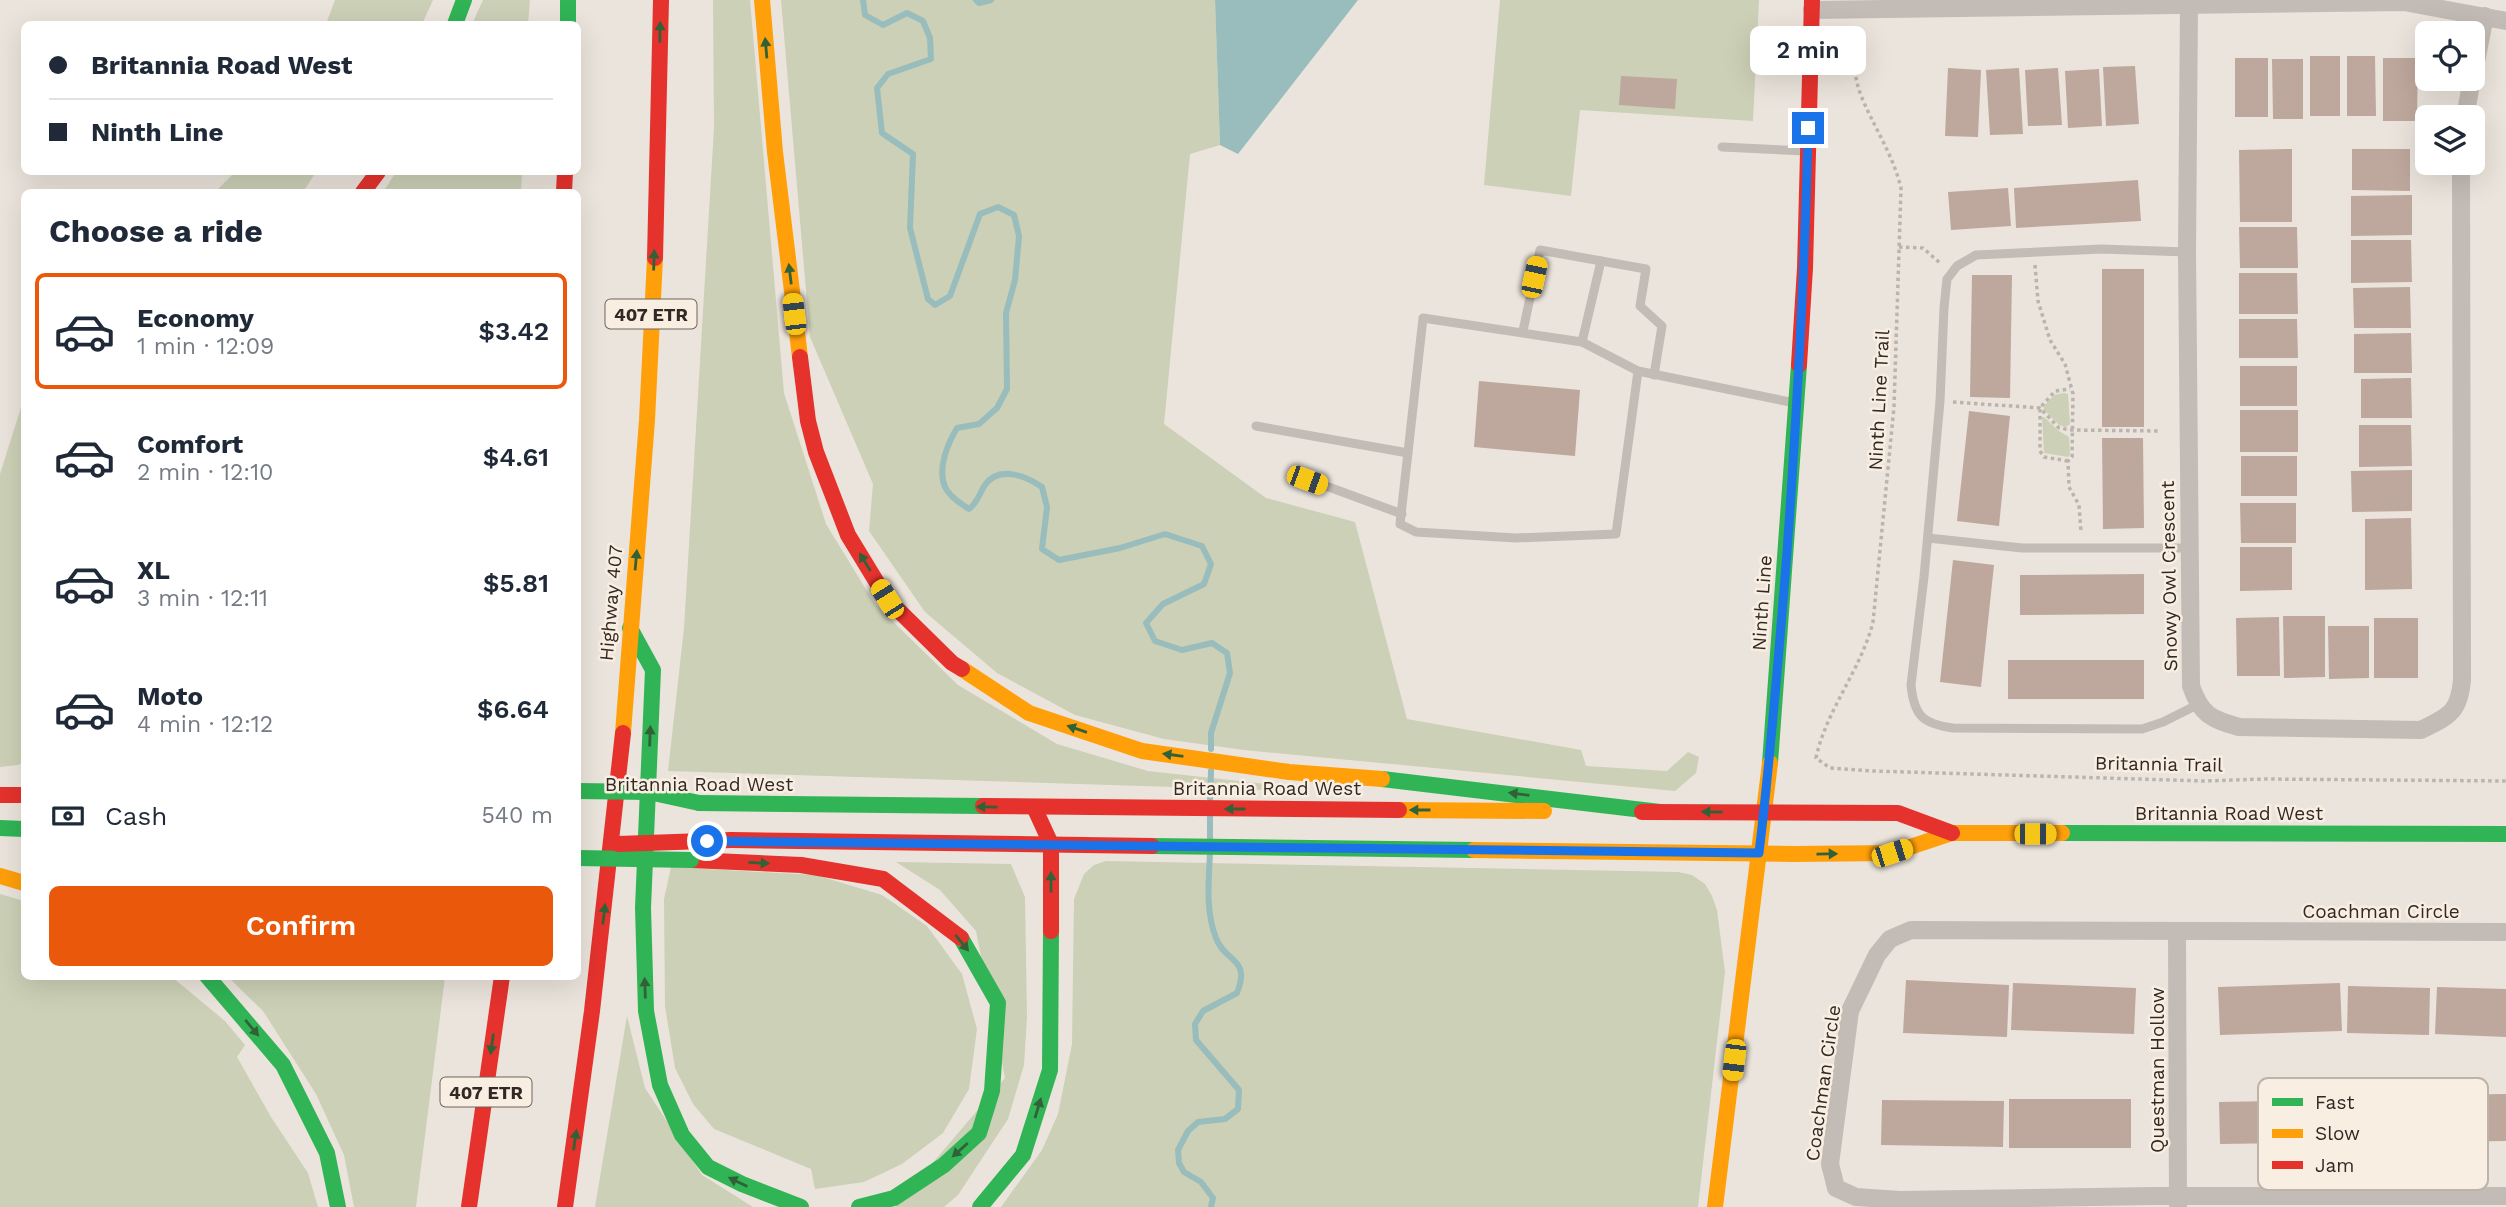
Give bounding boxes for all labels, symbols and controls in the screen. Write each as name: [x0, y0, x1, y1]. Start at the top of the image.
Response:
one-way arrow: [654, 21, 666, 43]
map controls: [2415, 21, 2485, 175]
button: locate: [2415, 21, 2485, 91]
callout: 2 min: [1750, 26, 1866, 76]
one-way arrow: [760, 37, 771, 59]
text: 2 min: [1776, 37, 1840, 64]
text: Britannia Road West: [91, 50, 352, 80]
button: layers: [2415, 105, 2485, 175]
route end: [1792, 112, 1824, 144]
text: Ninth Line: [91, 117, 224, 147]
text: Choose a ride: [49, 212, 263, 250]
one-way arrow: [648, 249, 659, 271]
car: [1520, 254, 1549, 300]
one-way arrow: [784, 263, 795, 285]
car: [782, 292, 807, 336]
icon: car: [53, 300, 116, 363]
road number: 407 ETR: [606, 300, 696, 328]
text: Economy: [137, 303, 254, 333]
text: $3.42: [478, 316, 549, 346]
street label: Ninth Line Trail: [1864, 329, 1894, 471]
text: 1 min · 12:09: [137, 333, 274, 360]
icon: car: [53, 426, 116, 489]
text: Comfort: [137, 429, 243, 459]
text: $4.61: [483, 442, 549, 472]
text: 2 min · 12:10: [137, 459, 273, 486]
car: [1284, 463, 1331, 497]
street label: Snowy Owl Crescent: [2156, 480, 2182, 672]
street label: Highway 407: [594, 544, 628, 662]
one-way arrow: [631, 549, 642, 571]
icon: car: [53, 552, 116, 615]
one-way arrow: [858, 553, 871, 572]
street label: Ninth Line: [1747, 554, 1777, 652]
text: XL: [137, 555, 170, 585]
text: $5.81: [483, 568, 549, 598]
car: [867, 576, 908, 622]
text: 3 min · 12:11: [137, 585, 268, 612]
icon: car: [53, 678, 116, 741]
text: Moto: [137, 681, 203, 711]
text: $6.64: [477, 694, 549, 724]
text: 4 min · 12:12: [137, 711, 273, 738]
one-way arrow: [1066, 723, 1087, 734]
one-way arrow: [645, 725, 656, 747]
one-way arrow: [1162, 749, 1184, 760]
street label: Britannia Trail: [2095, 751, 2223, 777]
street label: Britannia Road West: [605, 773, 793, 796]
street label: Britannia Road West: [1173, 777, 1361, 800]
one-way arrow: [1508, 789, 1530, 800]
icon: cash: [49, 797, 87, 835]
text: Cash: [105, 801, 167, 831]
one-way arrow: [976, 801, 998, 813]
text: 540 m: [481, 802, 553, 829]
street label: Britannia Road West: [2135, 802, 2323, 825]
one-way arrow: [1224, 803, 1246, 815]
one-way arrow: [1409, 804, 1431, 816]
one-way arrow: [1701, 807, 1723, 818]
car: [2015, 824, 2057, 845]
route start: [691, 825, 723, 857]
car: [1869, 837, 1916, 869]
one-way arrow: [1817, 848, 1839, 860]
one-way arrow: [749, 858, 771, 869]
one-way arrow: [1045, 871, 1057, 893]
button: Confirm: [49, 886, 553, 966]
street label: Coachman Circle: [2302, 900, 2460, 923]
one-way arrow: [598, 903, 609, 925]
one-way arrow: [955, 934, 970, 952]
one-way arrow: [640, 977, 651, 999]
street label: Questman Hollow: [2146, 987, 2169, 1153]
street label: Coachman Circle: [1801, 1003, 1845, 1163]
one-way arrow: [244, 1019, 259, 1036]
one-way arrow: [487, 1033, 498, 1055]
car: [1722, 1038, 1747, 1082]
road number: 407 ETR: [440, 1078, 532, 1106]
legend: [2258, 1078, 2488, 1190]
text: Fast: [2315, 1091, 2354, 1114]
one-way arrow: [1033, 1097, 1044, 1118]
text: Slow: [2315, 1122, 2360, 1145]
one-way arrow: [570, 1128, 581, 1150]
one-way arrow: [951, 1142, 969, 1158]
text: Jam: [2315, 1154, 2354, 1177]
one-way arrow: [728, 1176, 748, 1188]

